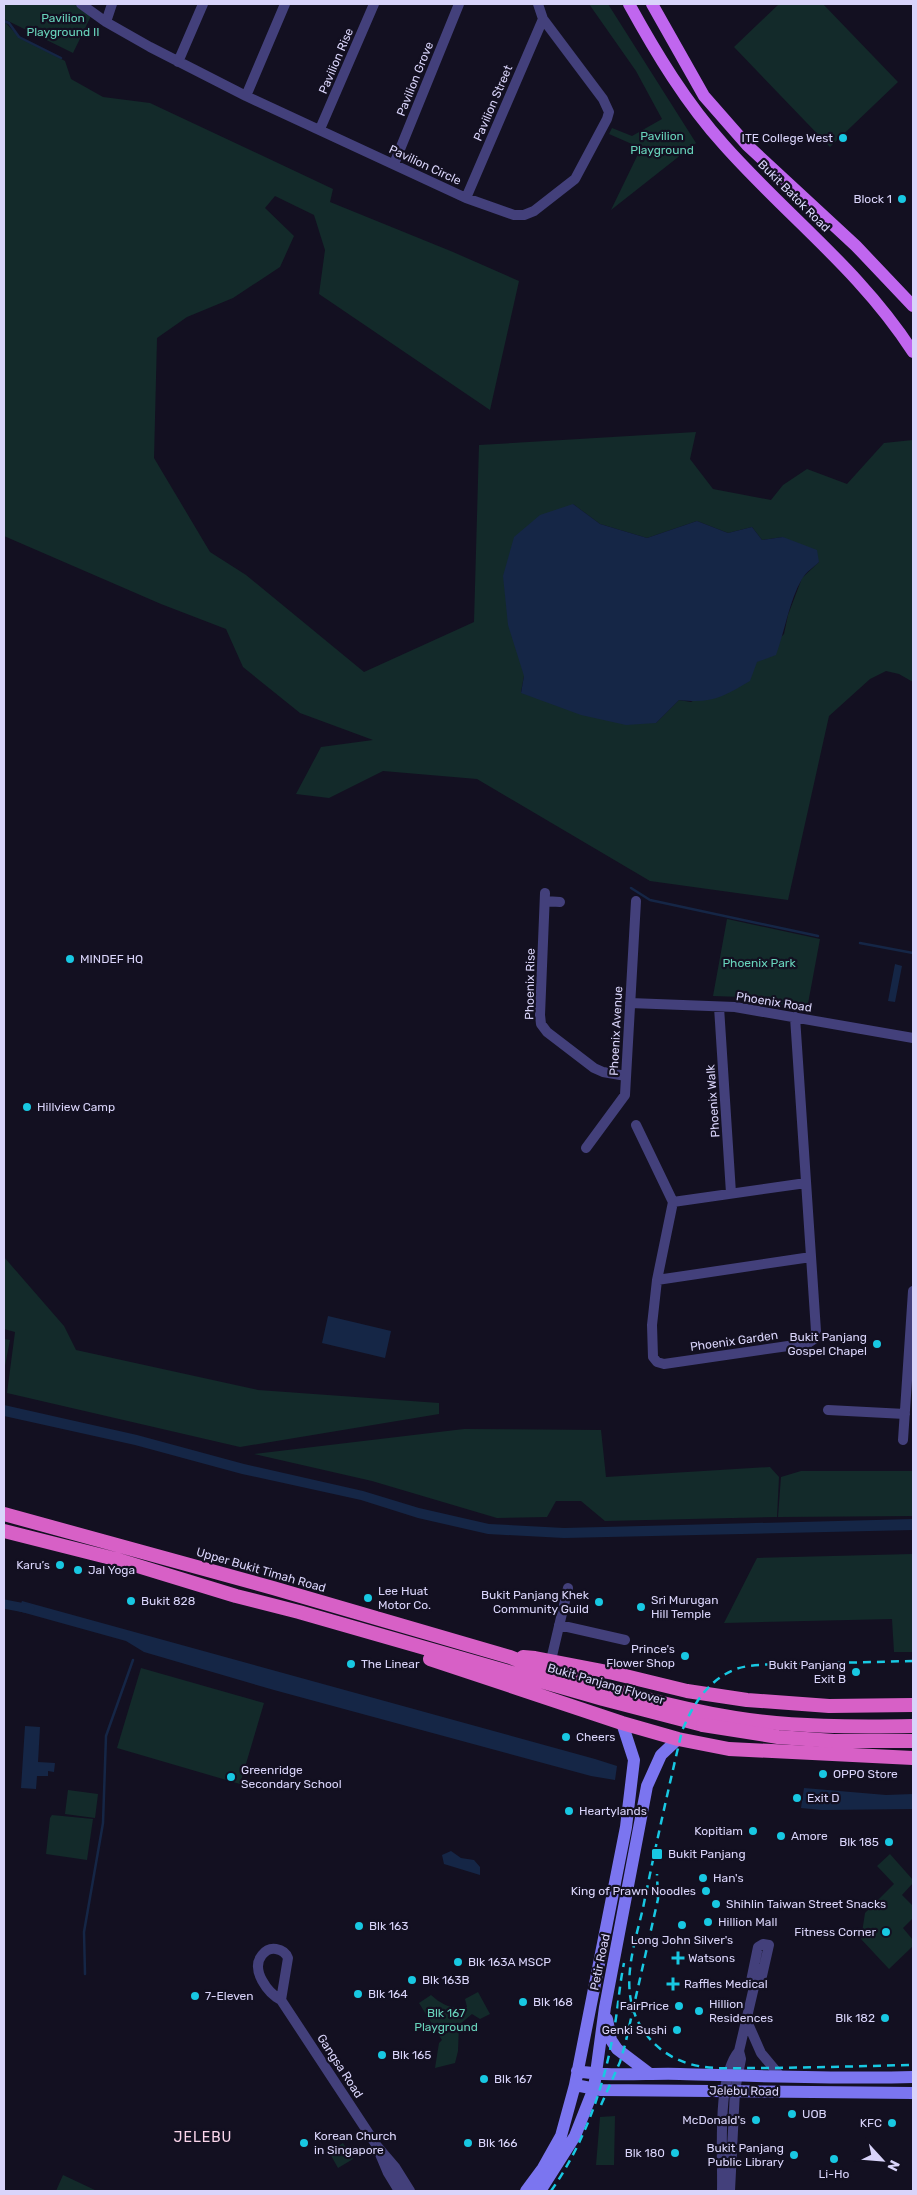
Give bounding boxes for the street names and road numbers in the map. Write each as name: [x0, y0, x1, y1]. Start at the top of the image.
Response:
street label: Pavilion Rise: [316, 26, 356, 96]
street label: Pavilion Grove: [394, 40, 436, 118]
street label: Pavilion Street: [471, 63, 515, 143]
street label: Pavilion Circle: [387, 142, 464, 188]
street label: Bukit Batok Road: [755, 157, 833, 235]
street label: Phoenix Rise: [522, 948, 538, 1020]
street label: Phoenix Avenue: [607, 985, 625, 1076]
street label: Phoenix Road: [735, 989, 813, 1015]
street label: Phoenix Walk: [703, 1063, 723, 1138]
street label: Phoenix Garden: [689, 1328, 779, 1354]
street label: Upper Bukit Timah Road: [195, 1545, 327, 1595]
street label: Bukit Panjang Flyover: [546, 1661, 667, 1708]
street label: Petir Road: [587, 1932, 613, 1992]
street label: Gangsa Road: [314, 2031, 366, 2101]
street label: Jelebu Road: [709, 2083, 779, 2099]

